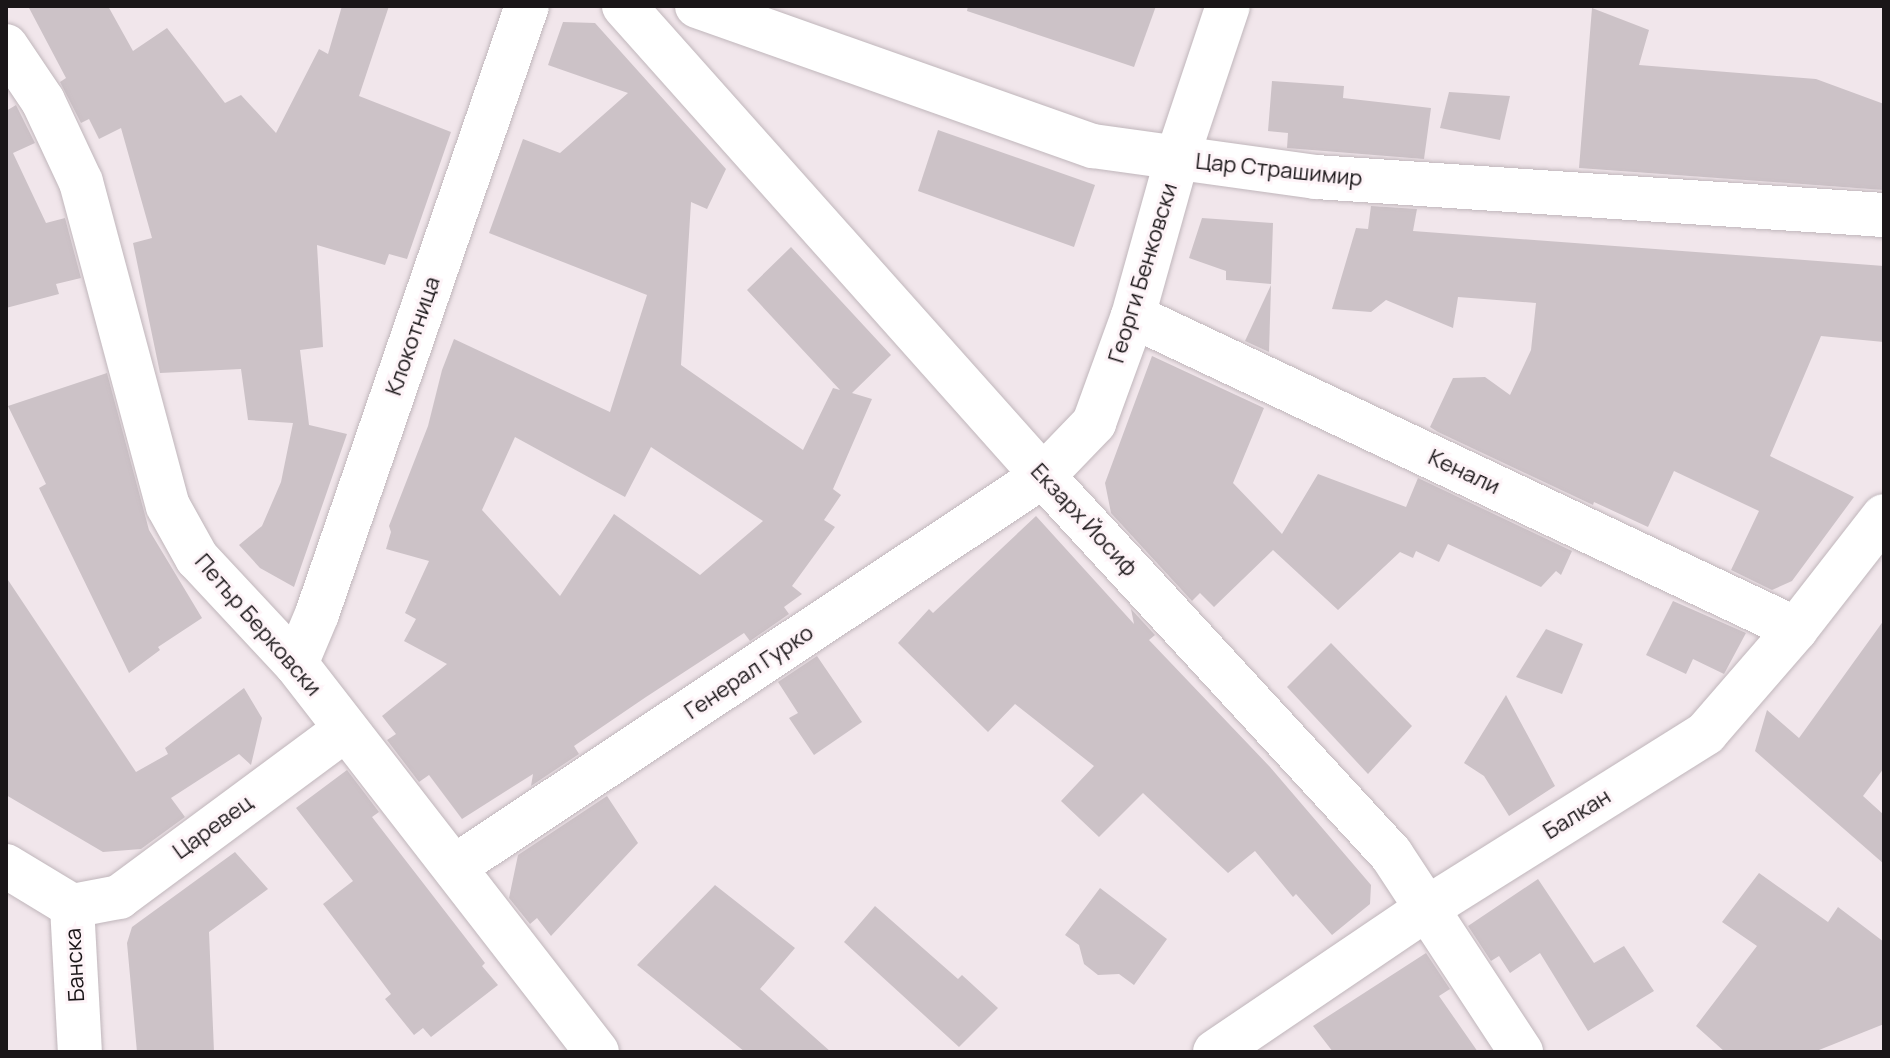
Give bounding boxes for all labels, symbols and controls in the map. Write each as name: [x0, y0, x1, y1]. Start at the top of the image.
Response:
street label: Цар Страшимир: [1194, 148, 1364, 192]
street label: Георги Бенковски: [1103, 180, 1183, 366]
street label: Клокотница: [380, 273, 446, 399]
street label: Кенали: [1424, 444, 1504, 500]
street label: Екзарх Йосиф: [1025, 458, 1143, 582]
street label: Петър Берковски: [189, 549, 327, 701]
street label: Генерал Гурко: [680, 619, 818, 725]
street label: Балкан: [1538, 783, 1616, 845]
street label: Царевец: [168, 789, 258, 865]
street label: Банска: [60, 927, 90, 1003]

